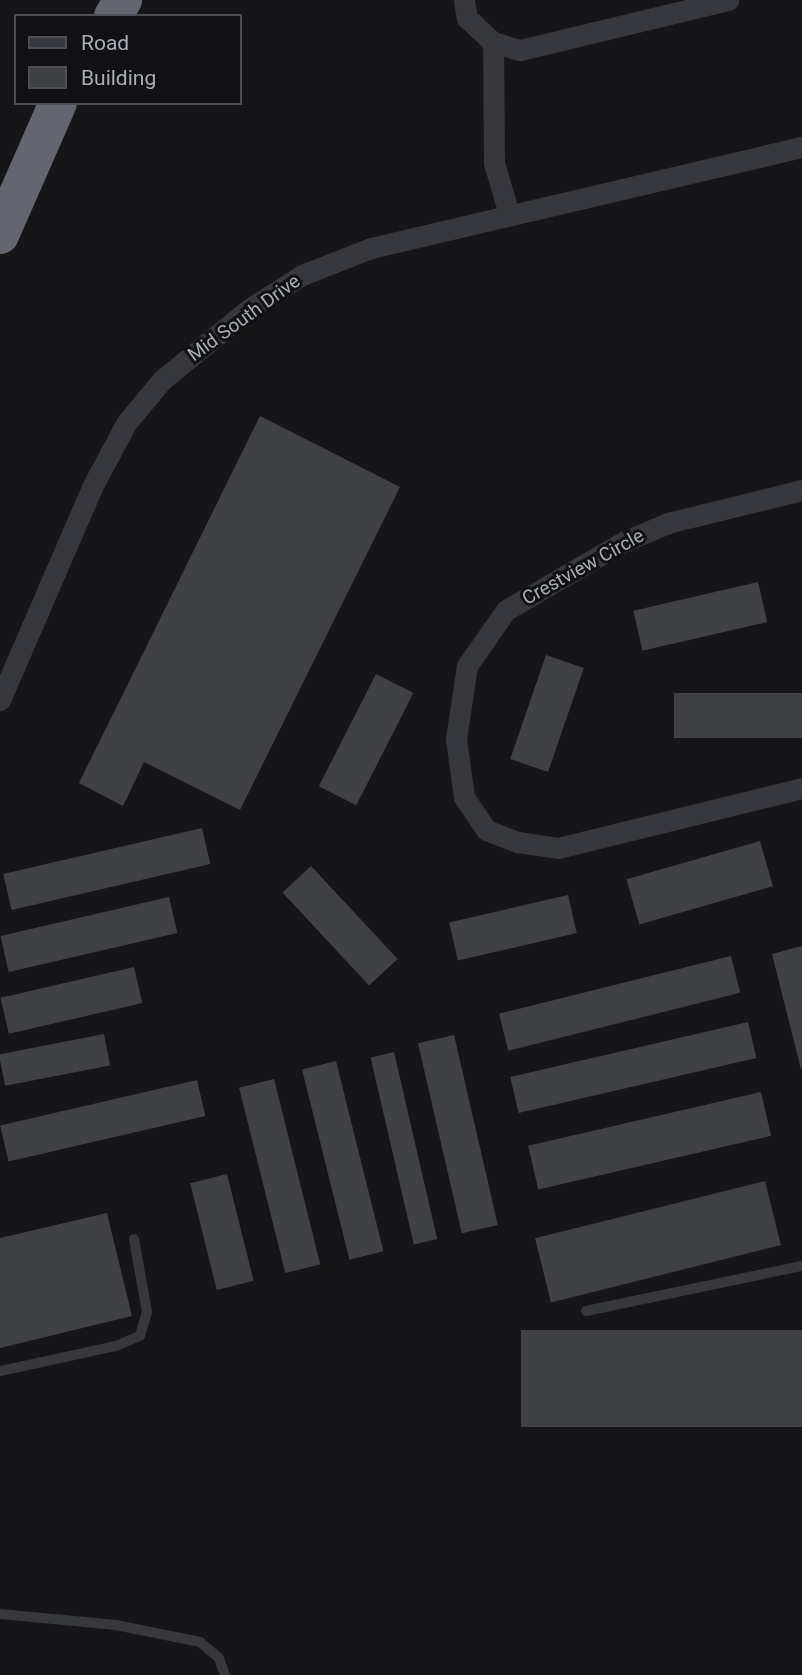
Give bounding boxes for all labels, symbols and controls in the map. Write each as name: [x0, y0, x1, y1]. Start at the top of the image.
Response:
legend: [14, 14, 242, 105]
text: Road: [81, 31, 129, 55]
text: Building: [81, 66, 156, 90]
street label: Mid South Drive: [183, 270, 305, 366]
street label: Crestview Circle: [518, 524, 648, 610]

